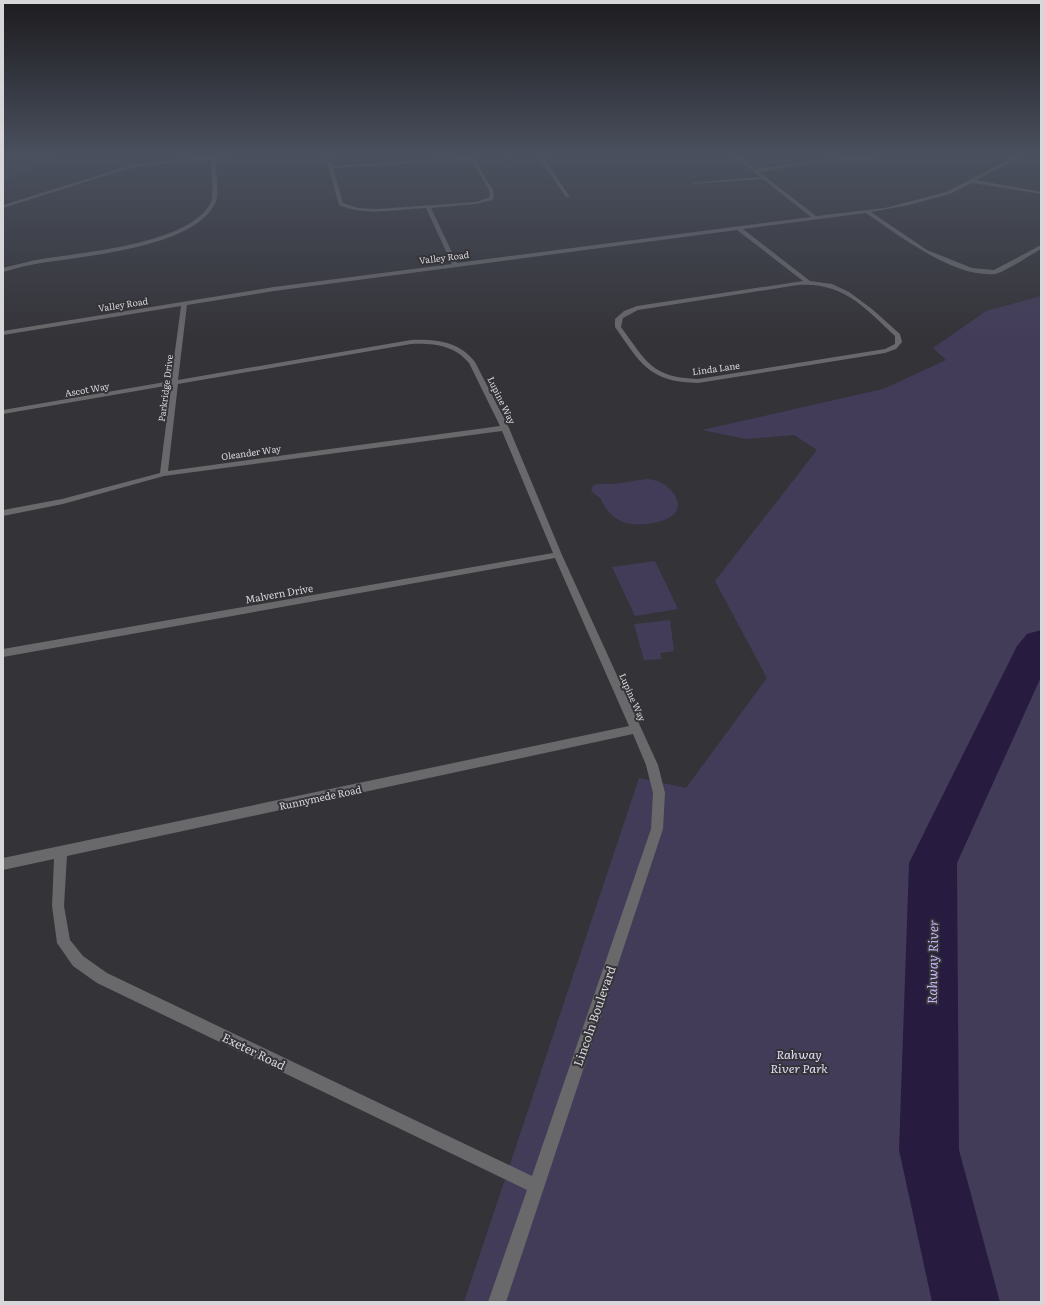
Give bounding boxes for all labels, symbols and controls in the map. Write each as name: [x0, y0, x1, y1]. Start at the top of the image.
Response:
street label: Valley Road: [418, 247, 470, 267]
street label: Valley Road: [97, 293, 149, 315]
street label: Parkridge Drive: [154, 353, 176, 422]
street label: Linda Lane: [691, 358, 741, 378]
street label: Lupine Way: [484, 374, 520, 427]
street label: Ascot Way: [64, 378, 111, 400]
street label: Oleander Way: [220, 441, 283, 463]
street label: Malvern Drive: [244, 580, 314, 606]
street label: Lupine Way: [616, 671, 650, 724]
street label: Runnymede Road: [277, 781, 363, 813]
water label: Rahway River: [922, 920, 942, 1004]
street label: Lincoln Boulevard: [568, 963, 620, 1069]
street label: Exeter Road: [219, 1028, 289, 1074]
park label: Rahway River Park: [770, 1045, 828, 1077]

